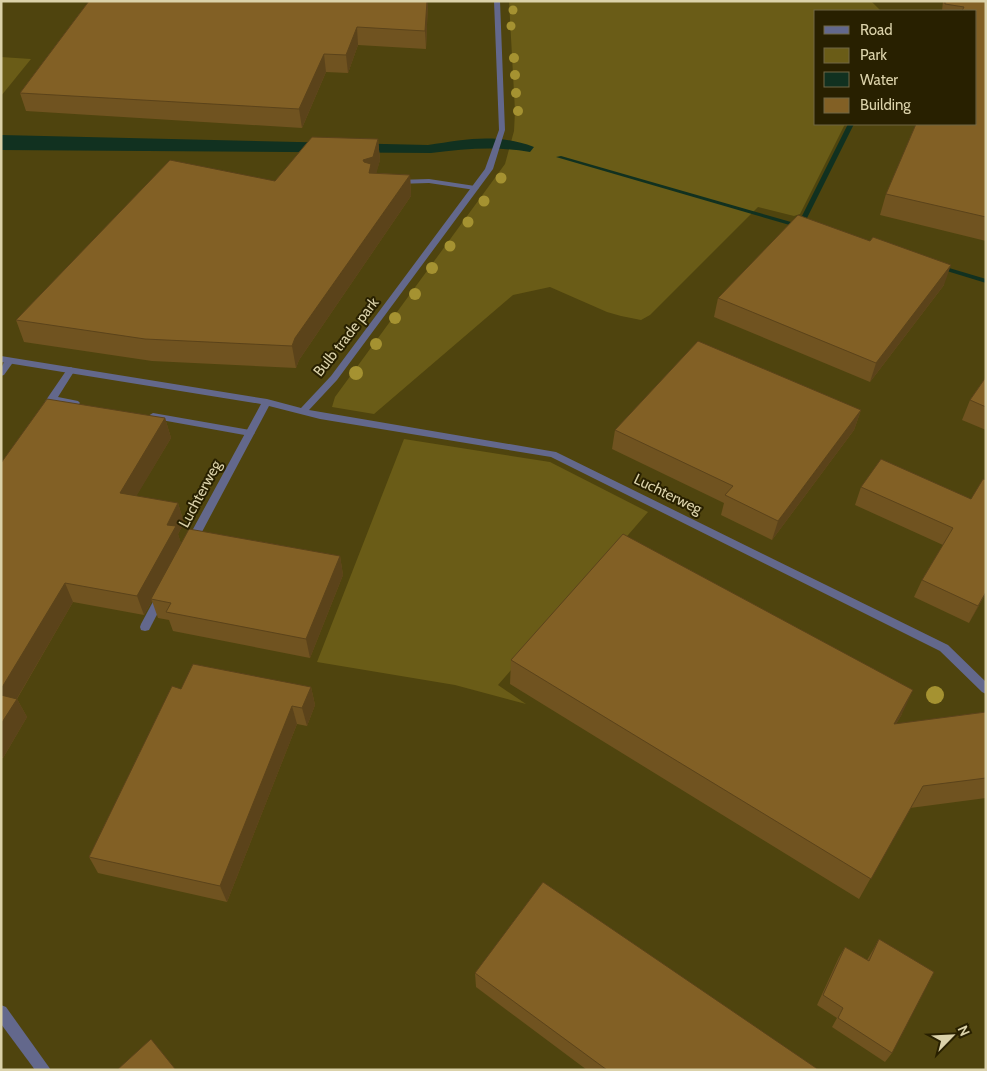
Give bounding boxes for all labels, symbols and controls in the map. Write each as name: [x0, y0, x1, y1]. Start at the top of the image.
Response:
legend: [814, 10, 977, 125]
text: Road: [860, 21, 893, 39]
text: Park: [860, 46, 887, 64]
text: Water: [860, 71, 898, 89]
text: Building: [860, 96, 911, 114]
street label: Bulb trade park: [310, 294, 383, 380]
street label: Luchterweg: [175, 457, 225, 531]
street label: Luchterweg: [631, 470, 705, 518]
north arrow: [927, 1011, 977, 1061]
text: N: [954, 1023, 974, 1039]

